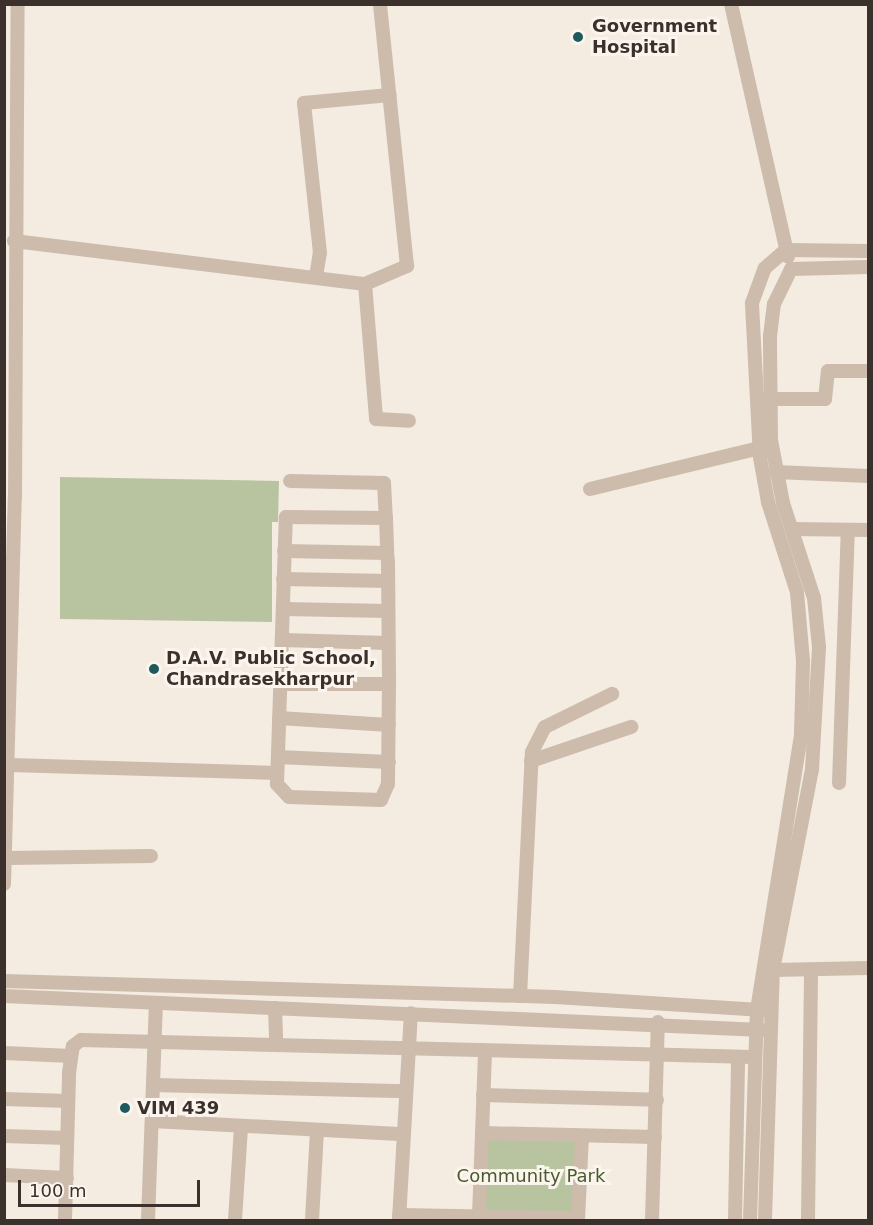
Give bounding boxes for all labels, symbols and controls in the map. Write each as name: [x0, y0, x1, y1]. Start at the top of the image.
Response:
place label: Government Hospital: [592, 16, 717, 58]
marker: Government Hospital: [569, 28, 587, 46]
place label: D.A.V. Public School, Chandrasekharpur: [166, 648, 376, 690]
marker: D.A.V. Public School, Chandrasekharpur: [147, 662, 161, 676]
place label: VIM 439: [137, 1097, 219, 1119]
marker: VIM 439: [118, 1101, 132, 1115]
park label: Community Park: [457, 1165, 605, 1187]
scale bar: [21, 1168, 202, 1206]
text: 100 m: [29, 1180, 87, 1201]

